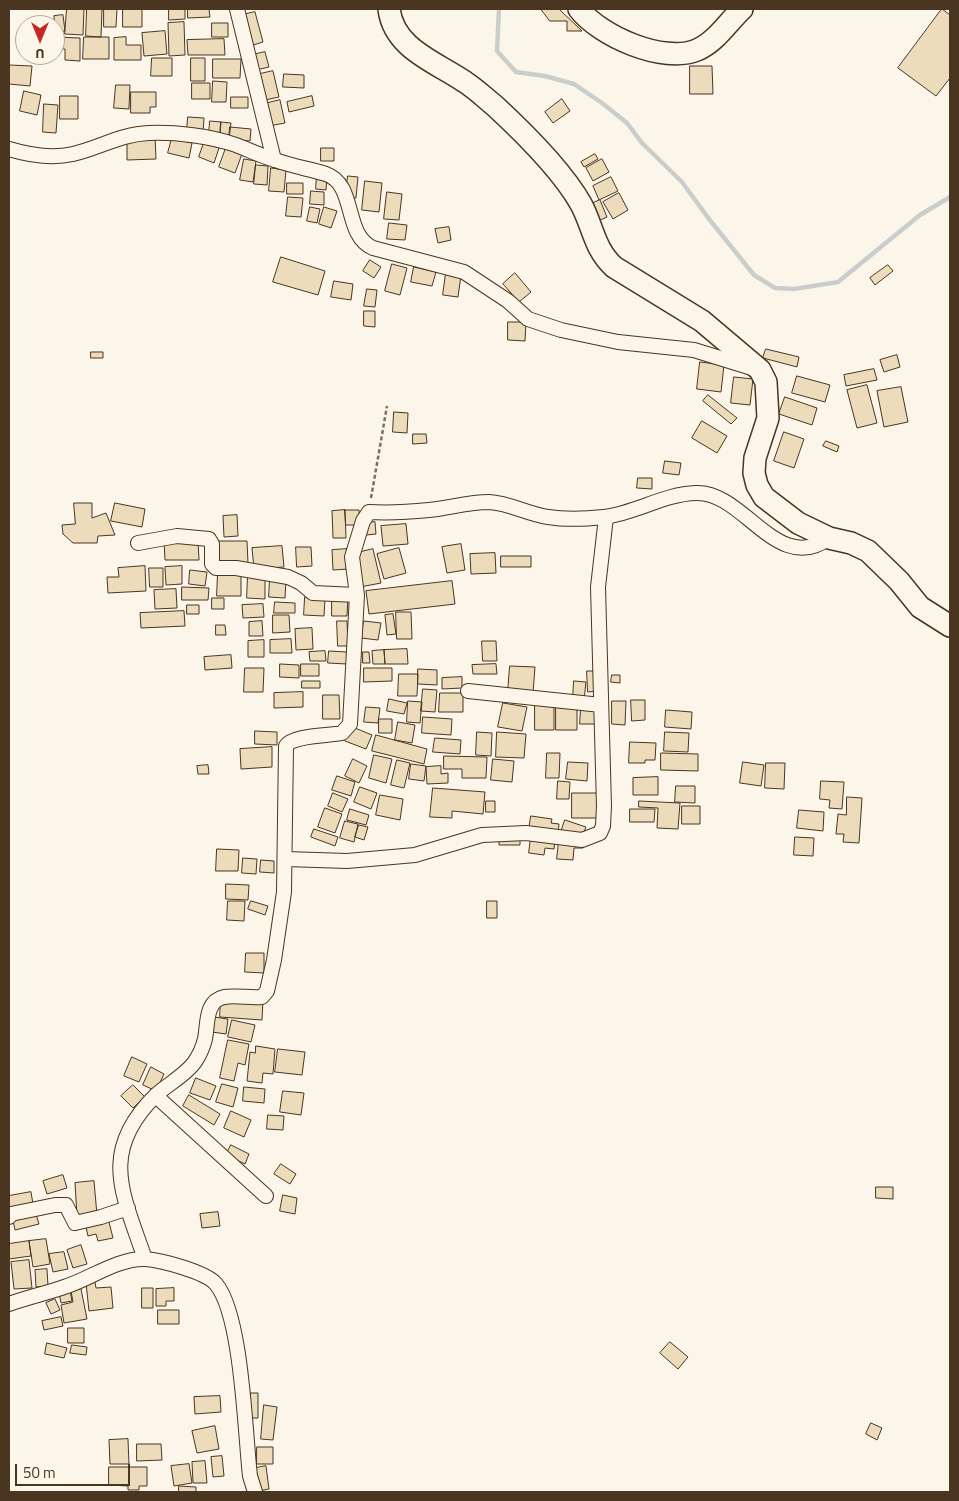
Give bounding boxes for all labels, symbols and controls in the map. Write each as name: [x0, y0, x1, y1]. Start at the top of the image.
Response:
north arrow: [15, 15, 65, 65]
text: U: [35, 44, 45, 65]
scale bar: [18, 1454, 132, 1486]
text: 50 m: [23, 1461, 56, 1484]

